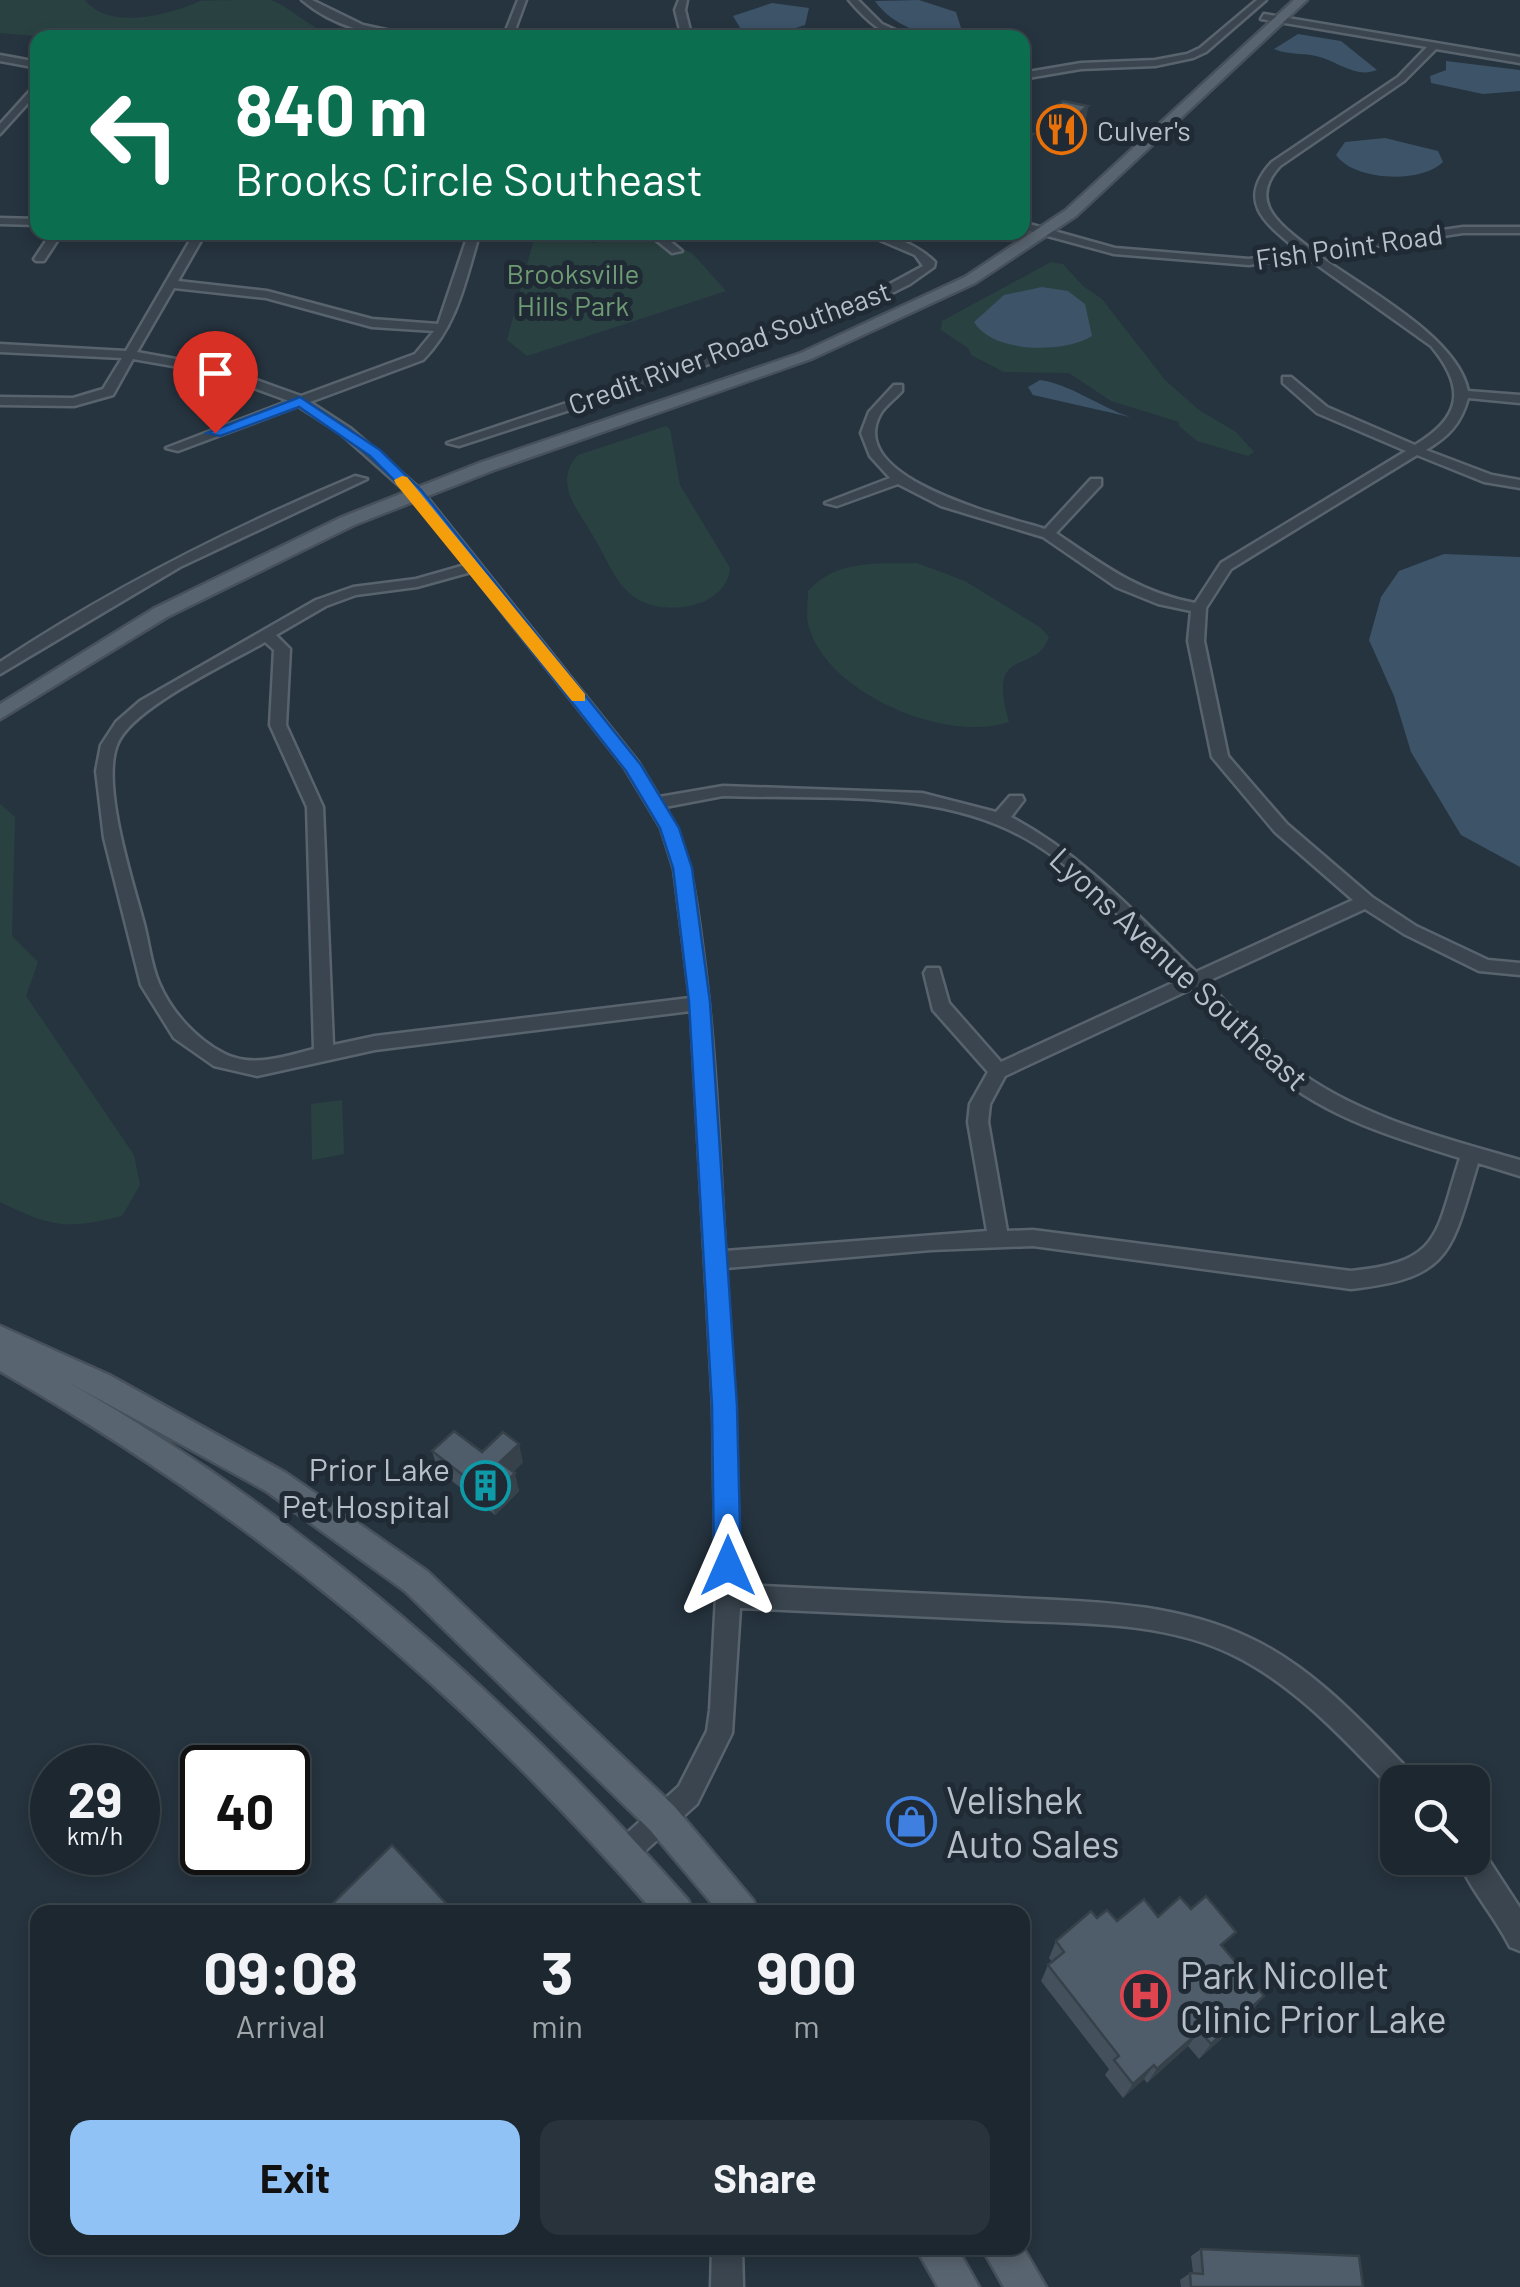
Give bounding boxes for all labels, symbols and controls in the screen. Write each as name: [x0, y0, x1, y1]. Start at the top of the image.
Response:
text: 840 m: [235, 66, 428, 150]
icon: left: [70, 70, 200, 200]
restaurant icon: Culver's: [1036, 104, 1088, 156]
place label: Culver's: [1097, 113, 1191, 147]
text: Brooks Circle Southeast: [235, 151, 703, 205]
street label: Fish Point Road: [1253, 216, 1445, 276]
park label: Brooksville Hills Park: [507, 256, 639, 322]
street label: Credit River Road Southeast: [563, 273, 895, 421]
pin: [173, 331, 258, 434]
icon: arrive: [188, 346, 243, 401]
street label: Lyons Avenue Southeast: [1043, 839, 1317, 1097]
place label: Prior Lake Pet Hospital: [282, 1449, 450, 1524]
building icon: Prior Lake Pet Hospital: [459, 1460, 511, 1512]
position arrow: [676, 1514, 780, 1618]
speed limit sign: 40: [180, 1745, 310, 1875]
map controls: [1380, 1765, 1490, 1875]
button: search: [1380, 1765, 1490, 1875]
text: 29: [68, 1768, 122, 1828]
place label: Velishek Auto Sales: [946, 1776, 1119, 1866]
shop icon: Velishek Auto Sales: [885, 1795, 937, 1847]
text: km/h: [67, 1820, 123, 1850]
text: 09:08: [203, 1935, 358, 2007]
text: 3: [541, 1935, 573, 2007]
text: 900: [756, 1935, 857, 2007]
place label: Park Nicollet Clinic Prior Lake: [1180, 1951, 1447, 2041]
hospital icon: Park Nicollet Clinic Prior Lake: [1119, 1970, 1171, 2022]
text: Arrival: [236, 2006, 325, 2044]
text: min: [531, 2006, 583, 2044]
text: m: [793, 2006, 820, 2044]
button: Exit: [70, 2120, 520, 2235]
button: Share: [540, 2120, 990, 2235]

